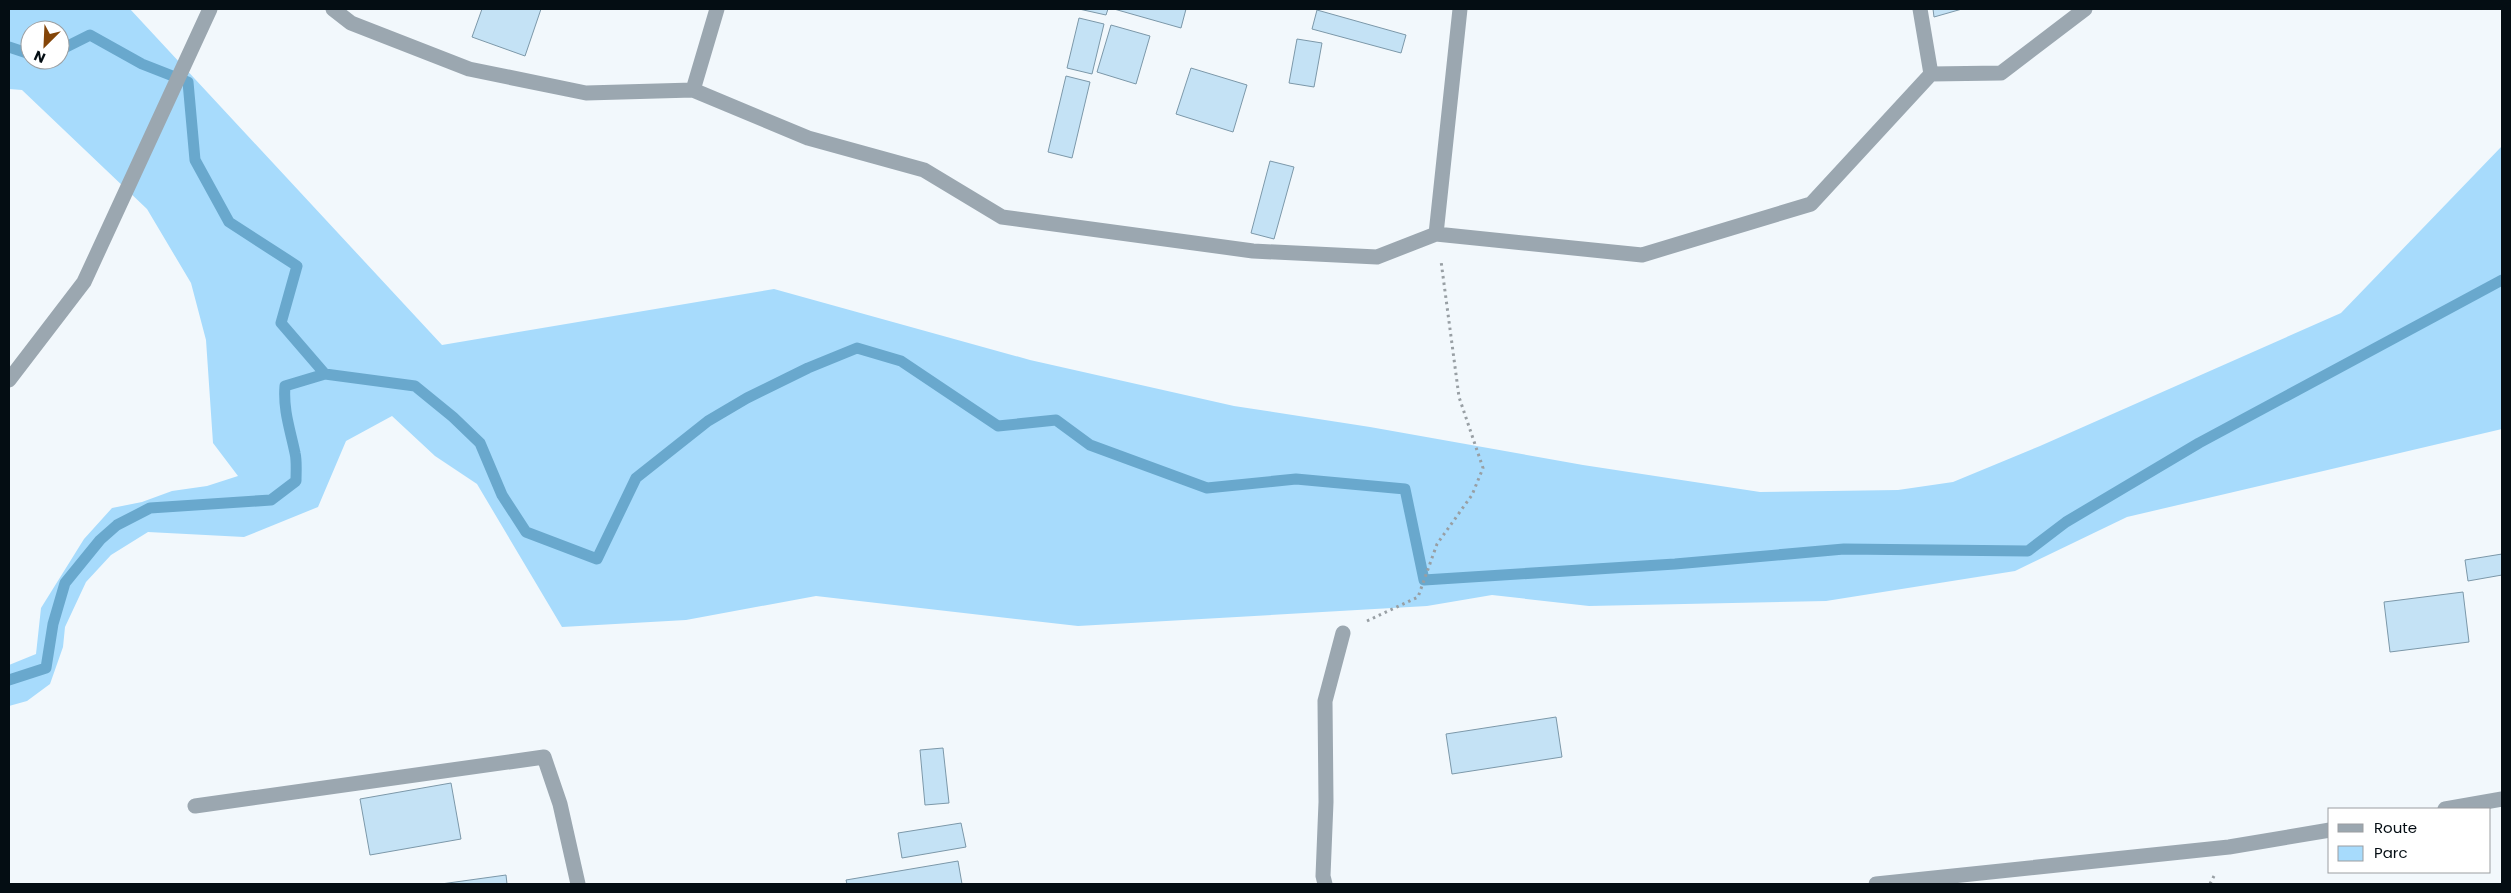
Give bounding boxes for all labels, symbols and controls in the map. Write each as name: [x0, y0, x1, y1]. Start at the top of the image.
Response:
north arrow: [20, 20, 70, 70]
text: N: [31, 46, 49, 68]
legend: [2328, 808, 2491, 873]
text: Route: [2374, 817, 2417, 838]
text: Parc: [2374, 842, 2408, 863]

